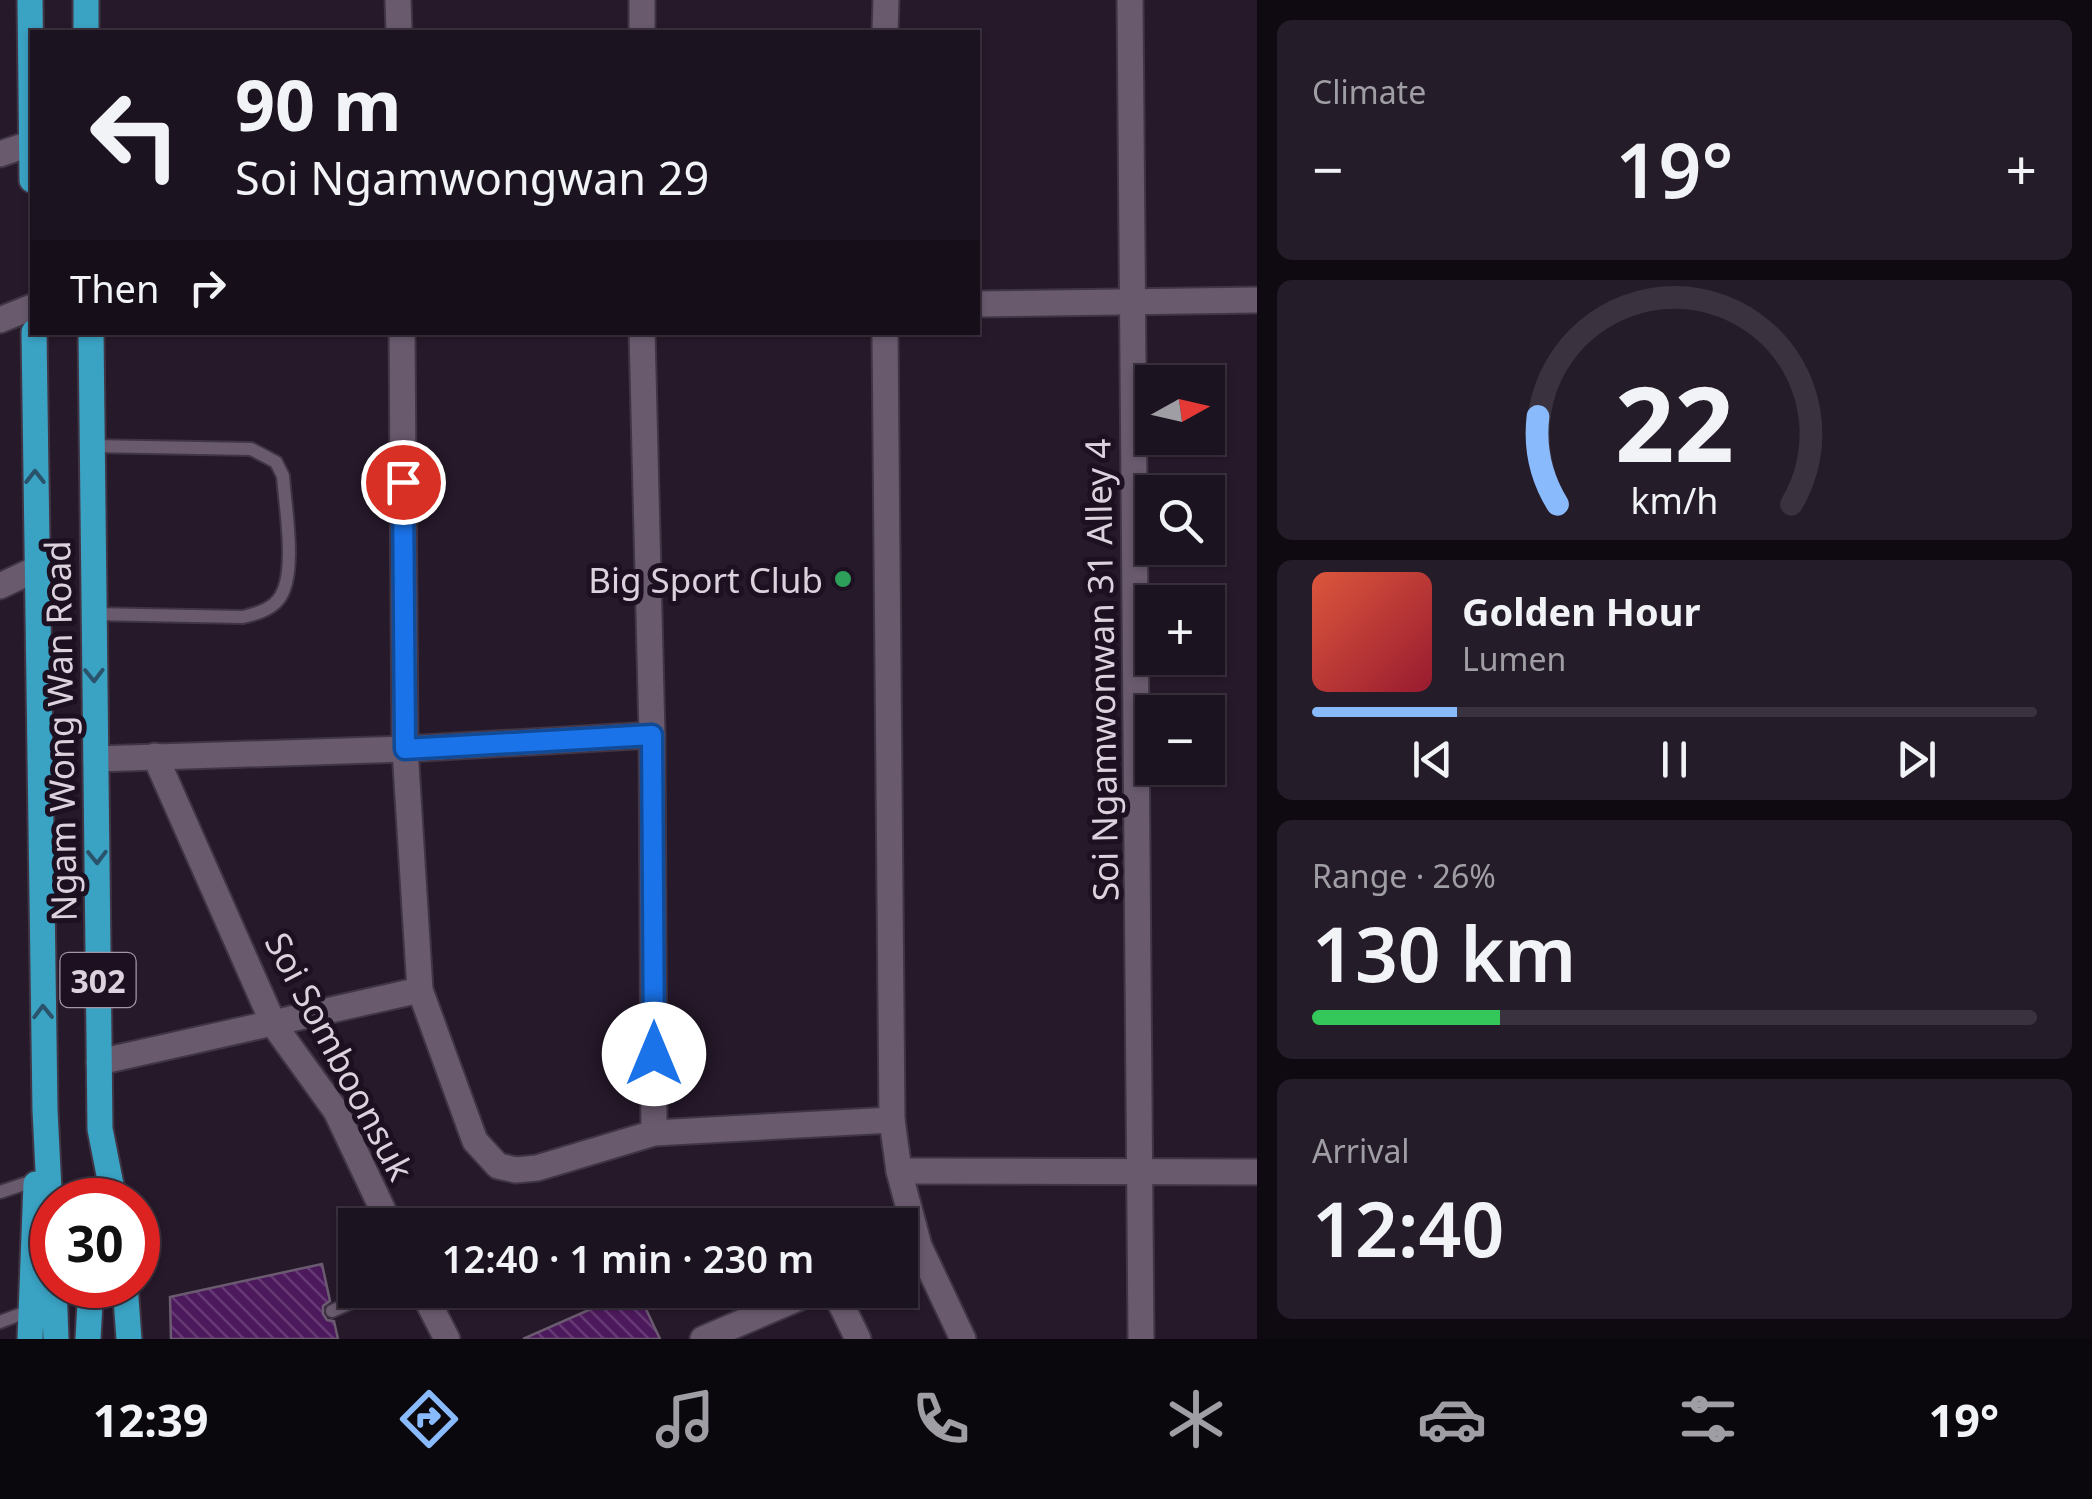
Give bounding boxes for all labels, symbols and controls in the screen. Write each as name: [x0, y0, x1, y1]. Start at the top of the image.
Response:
text: 90 m: [235, 56, 402, 152]
icon: left: [70, 70, 200, 200]
text: Climate: [1312, 70, 1426, 113]
text: 19°: [1616, 118, 1733, 220]
text: −: [1312, 131, 1343, 206]
text: +: [2006, 131, 2037, 206]
text: Soi Ngamwongwan 29: [235, 147, 709, 208]
icon: right: [180, 260, 235, 315]
text: Then: [70, 262, 160, 314]
text: 22: [1615, 351, 1734, 492]
north arrow: [1135, 365, 1225, 455]
map controls: [1135, 365, 1225, 785]
street label: Soi Ngamwonwan 31 Alley 4: [1073, 438, 1129, 902]
pin: [361, 440, 446, 525]
icon: arrive: [376, 455, 431, 510]
one-way arrow: [25, 469, 46, 485]
button: search: [1135, 475, 1225, 565]
text: km/h: [1631, 476, 1718, 524]
street label: Ngam Wong Wan Road: [33, 540, 87, 922]
place label: Big Sport Club: [588, 556, 823, 603]
marker: Big Sport Club: [832, 568, 854, 590]
button: +: [1135, 585, 1225, 675]
text: Golden Hour: [1462, 585, 1700, 637]
text: Lumen: [1462, 637, 1566, 680]
one-way arrow: [83, 667, 104, 683]
button: −: [1135, 695, 1225, 785]
icon: previous: [1405, 732, 1460, 787]
icon: pause: [1647, 732, 1702, 787]
icon: next: [1889, 732, 1944, 787]
one-way arrow: [86, 850, 108, 865]
text: Range · 26%: [1312, 854, 1496, 897]
text: 130 km: [1312, 902, 1576, 1004]
street label: Soi Somboonsuk: [255, 924, 425, 1188]
road number: 302: [61, 953, 136, 1007]
position arrow: [602, 1002, 706, 1106]
one-way arrow: [32, 1004, 54, 1020]
text: Arrival: [1312, 1129, 1410, 1172]
text: 12:40: [1312, 1177, 1504, 1279]
speed limit sign: 30: [30, 1178, 160, 1308]
text: 12:40 · 1 min · 230 m: [442, 1232, 814, 1284]
icon: directions: [394, 1384, 464, 1454]
icon: music: [650, 1384, 720, 1454]
icon: phone: [906, 1384, 976, 1454]
icon: climate: [1161, 1384, 1231, 1454]
icon: car: [1417, 1384, 1487, 1454]
icon: filters: [1673, 1384, 1743, 1454]
text: 12:39: [93, 1389, 208, 1450]
text: 19°: [1929, 1389, 1999, 1450]

